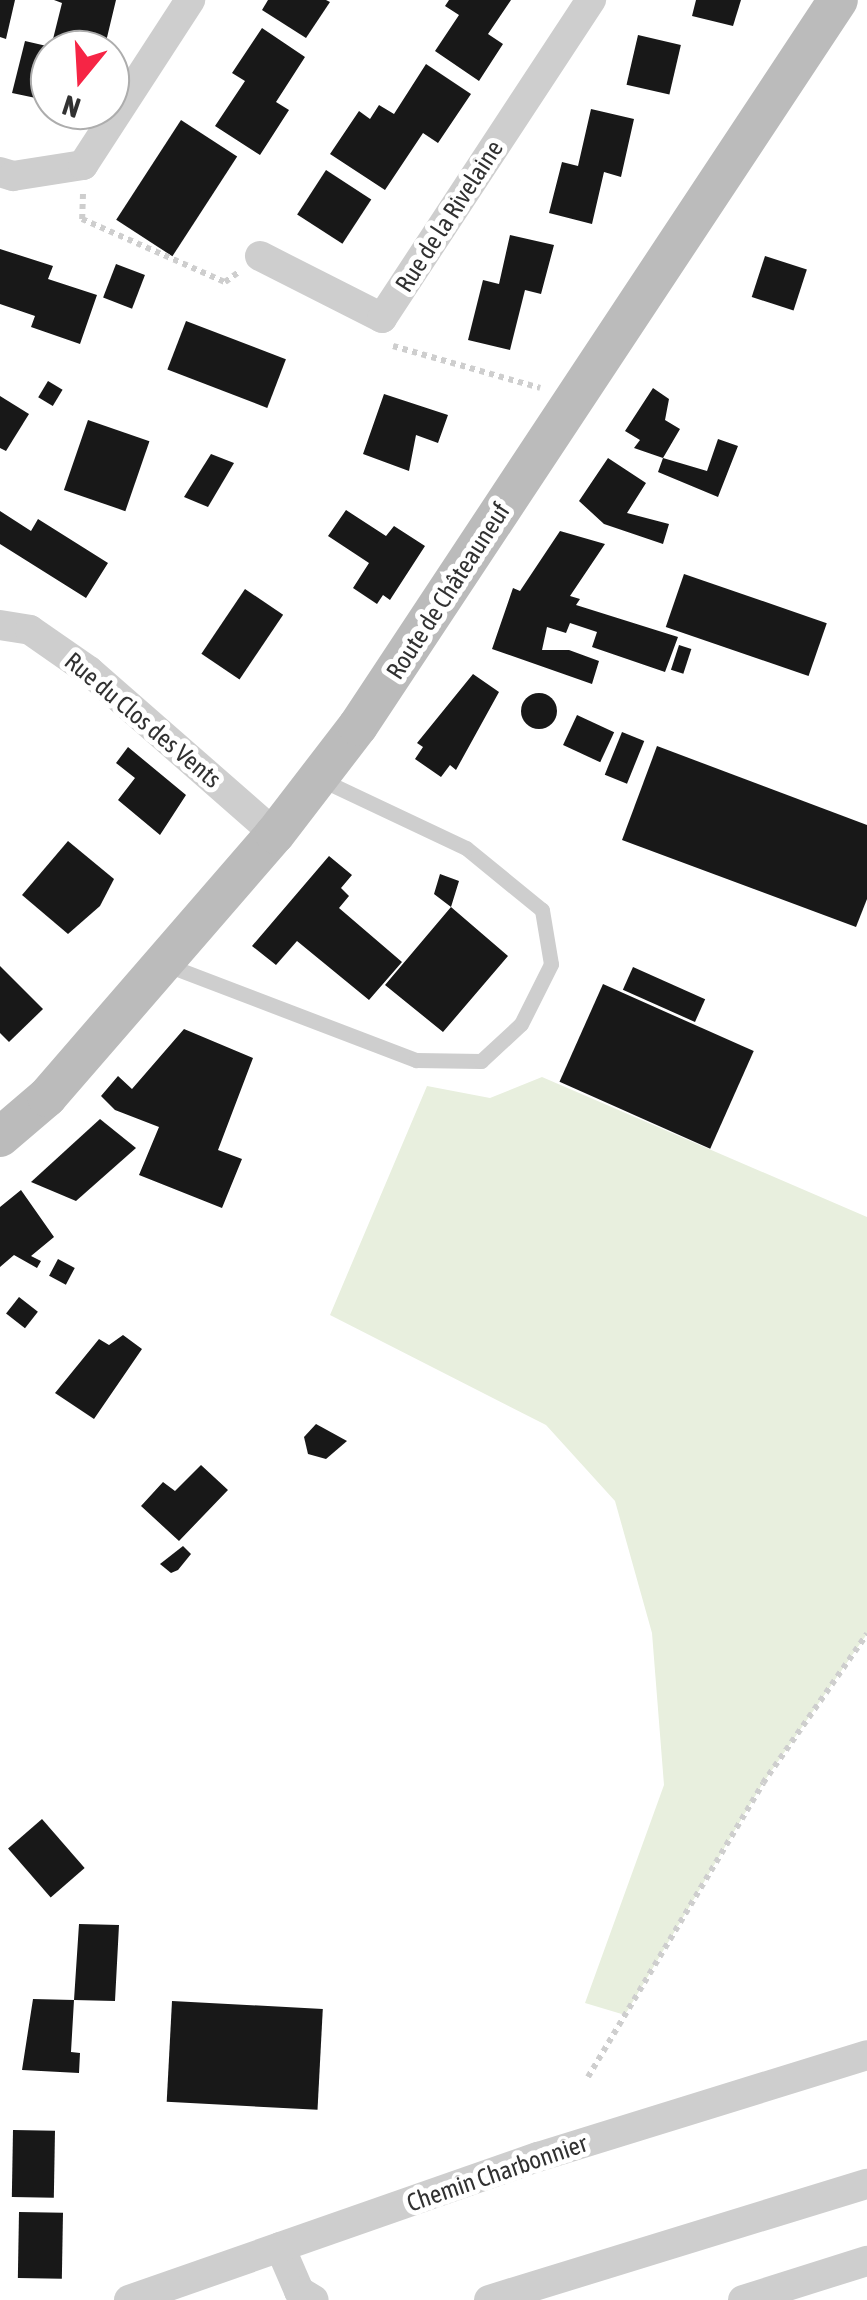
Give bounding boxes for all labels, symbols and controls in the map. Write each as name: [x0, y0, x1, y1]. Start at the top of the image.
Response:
north arrow: [30, 30, 130, 130]
text: N: [59, 89, 84, 124]
street label: Rue de la Rivelaine: [389, 135, 509, 297]
street label: Route de Châteauneuf: [380, 497, 516, 685]
street label: Rue du Clos des Vents: [59, 646, 227, 794]
street label: Chemin Charbonnier: [403, 2128, 591, 2218]

